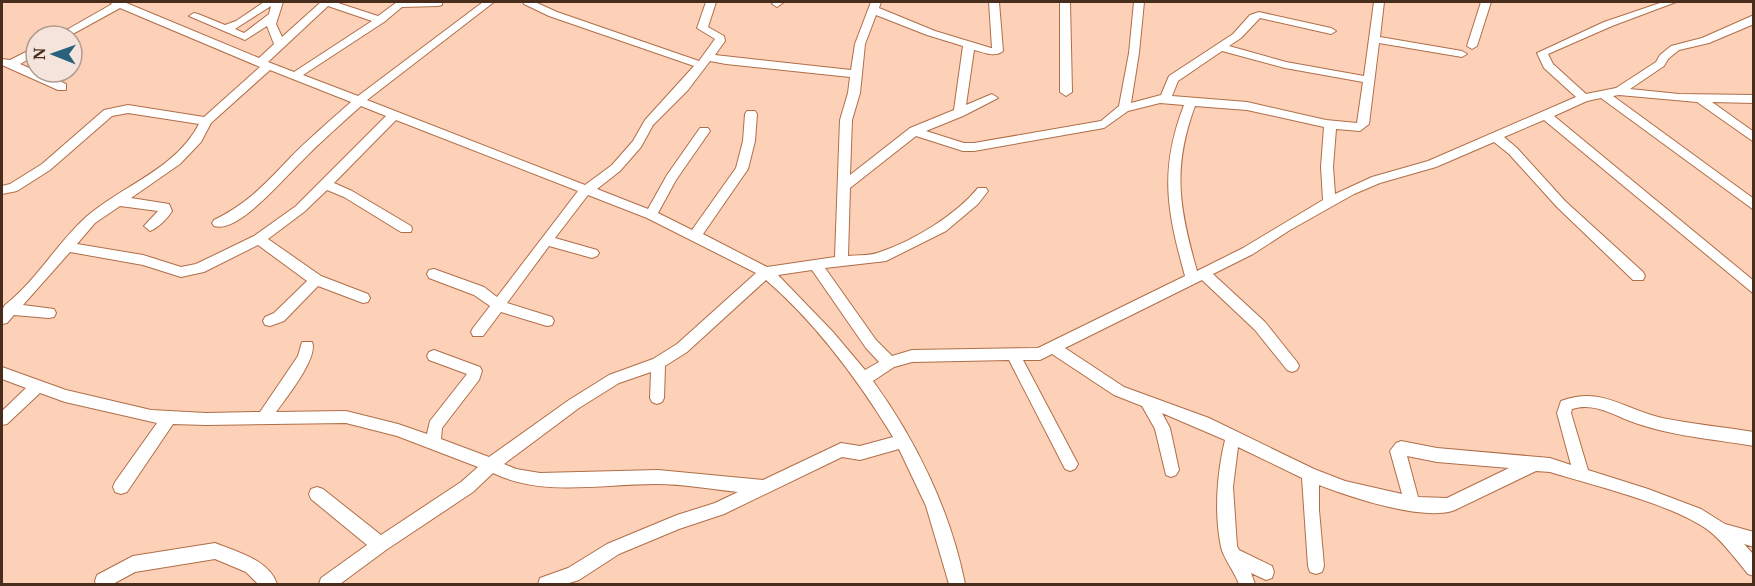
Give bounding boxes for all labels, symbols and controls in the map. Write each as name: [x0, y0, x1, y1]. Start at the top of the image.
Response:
north arrow: [24, 24, 84, 84]
text: N: [28, 47, 50, 60]

